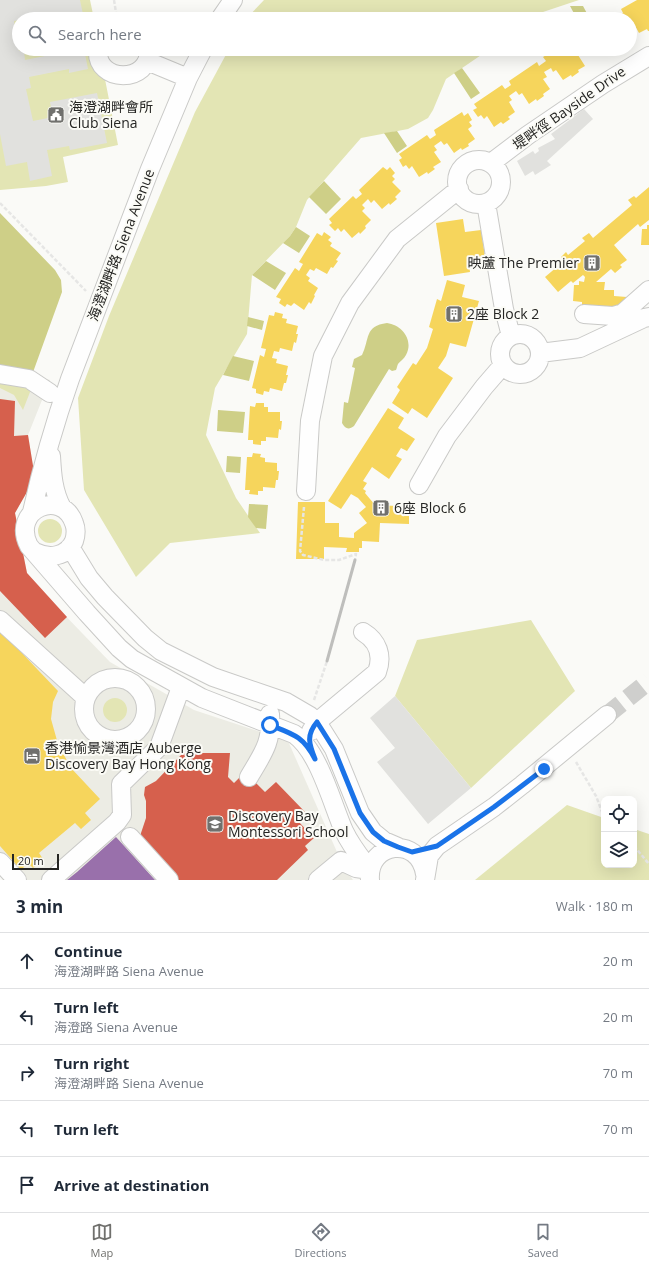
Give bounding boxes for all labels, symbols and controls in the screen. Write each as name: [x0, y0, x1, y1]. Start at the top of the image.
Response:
search box: [12, 12, 637, 56]
icon: search: [26, 23, 48, 45]
text: Search here: [58, 24, 142, 44]
street label: 堤畔徑 Bayside Drive: [508, 61, 629, 154]
place label: 海澄湖畔會所 Club Siena: [69, 97, 153, 132]
public building icon: 海澄湖畔會所 Club Siena: [46, 105, 66, 125]
street label: 海澄湖畔路 Siena Avenue: [83, 166, 158, 324]
place label: 映蘆 The Premier: [467, 253, 579, 272]
building icon: 映蘆 The Premier: [582, 253, 602, 273]
building icon: 2座 Block 2: [444, 304, 464, 324]
place label: 2座 Block 2: [467, 304, 539, 323]
building icon: 6座 Block 6: [371, 498, 391, 518]
place label: 6座 Block 6: [394, 498, 466, 517]
route start: [261, 716, 279, 734]
place label: 香港愉景灣酒店 Auberge Discovery Bay Hong Kong: [45, 738, 211, 773]
hotel icon: 香港愉景灣酒店 Auberge Discovery Bay Hong Kong: [22, 746, 42, 766]
route end: [535, 760, 553, 778]
map controls: [601, 796, 637, 868]
button: locate: [601, 796, 637, 832]
place label: Discovery Bay Montessori School: [228, 806, 348, 841]
school or university icon: Discovery Bay Montessori School: [205, 814, 225, 834]
button: layers: [601, 832, 637, 868]
scale bar: [12, 852, 59, 871]
text: 20 m: [18, 853, 44, 868]
text: 3 min: [16, 895, 63, 918]
text: Walk · 180 m: [556, 897, 633, 915]
text: Continue: [54, 941, 122, 961]
icon: ahead: [16, 950, 38, 972]
text: 20 m: [603, 952, 633, 970]
text: 海澄湖畔路 Siena Avenue: [54, 962, 204, 980]
text: Turn left: [54, 997, 119, 1017]
icon: left: [16, 1006, 38, 1028]
text: 20 m: [603, 1008, 633, 1026]
text: 海澄路 Siena Avenue: [54, 1018, 178, 1036]
text: Turn right: [54, 1053, 129, 1073]
icon: right: [16, 1062, 38, 1084]
text: 70 m: [603, 1064, 633, 1082]
text: 海澄湖畔路 Siena Avenue: [54, 1074, 204, 1092]
icon: left: [16, 1118, 38, 1140]
text: Turn left: [54, 1119, 119, 1139]
text: 70 m: [603, 1120, 633, 1138]
icon: arrive: [16, 1174, 38, 1196]
text: Arrive at destination: [54, 1175, 209, 1195]
tab: Map: [91, 1221, 113, 1260]
tab: Directions: [295, 1221, 347, 1260]
tab: Saved: [528, 1221, 558, 1260]

